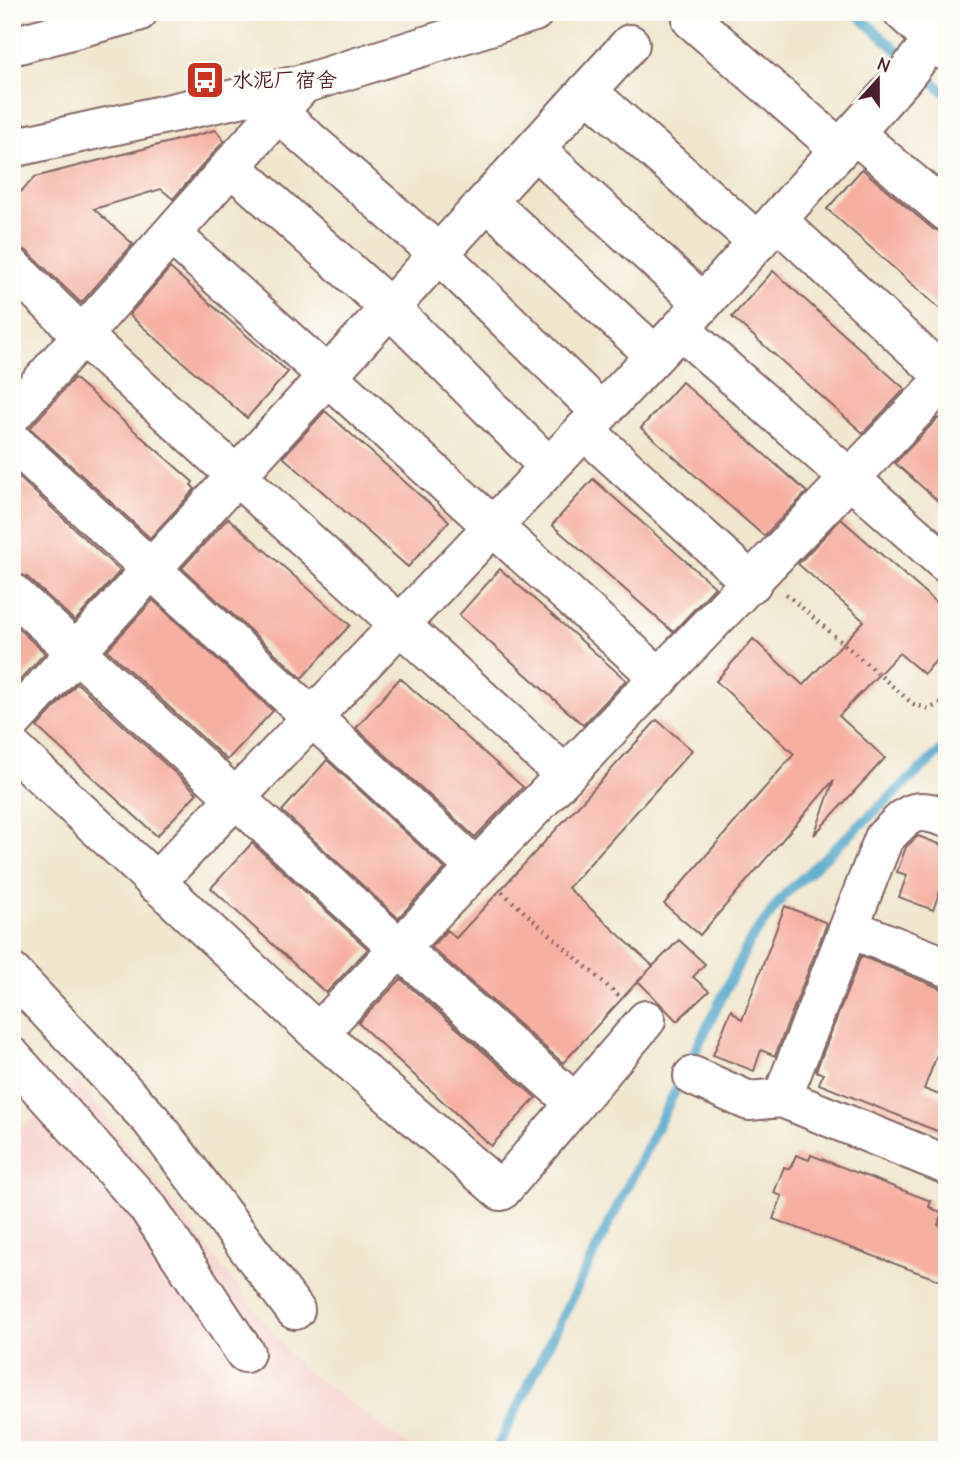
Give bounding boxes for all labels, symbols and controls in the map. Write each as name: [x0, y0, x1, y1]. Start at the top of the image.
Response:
north arrow: [844, 46, 914, 116]
text: N: [874, 53, 893, 78]
bus stop icon: 水泥厂宿舍: [184, 59, 226, 101]
place label: 水泥厂宿舍: [232, 68, 337, 92]

